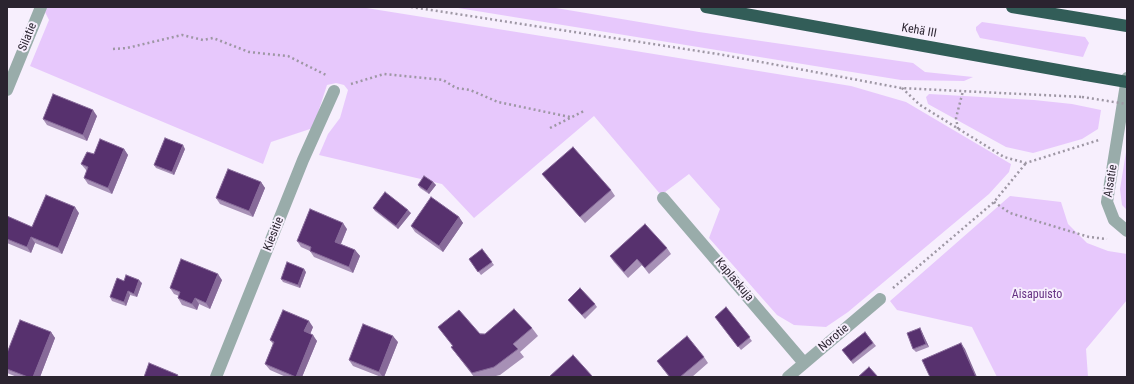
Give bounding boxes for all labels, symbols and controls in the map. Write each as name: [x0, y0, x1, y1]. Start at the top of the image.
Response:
street label: Silatie: [16, 21, 40, 53]
street label: Kehä III: [900, 21, 938, 41]
street label: Aisatie: [1101, 164, 1121, 198]
street label: Kiesitie: [261, 215, 287, 253]
street label: Kaplaskuja: [712, 256, 756, 304]
park label: Aisapuisto: [1012, 288, 1062, 302]
street label: Norotie: [816, 321, 852, 355]

